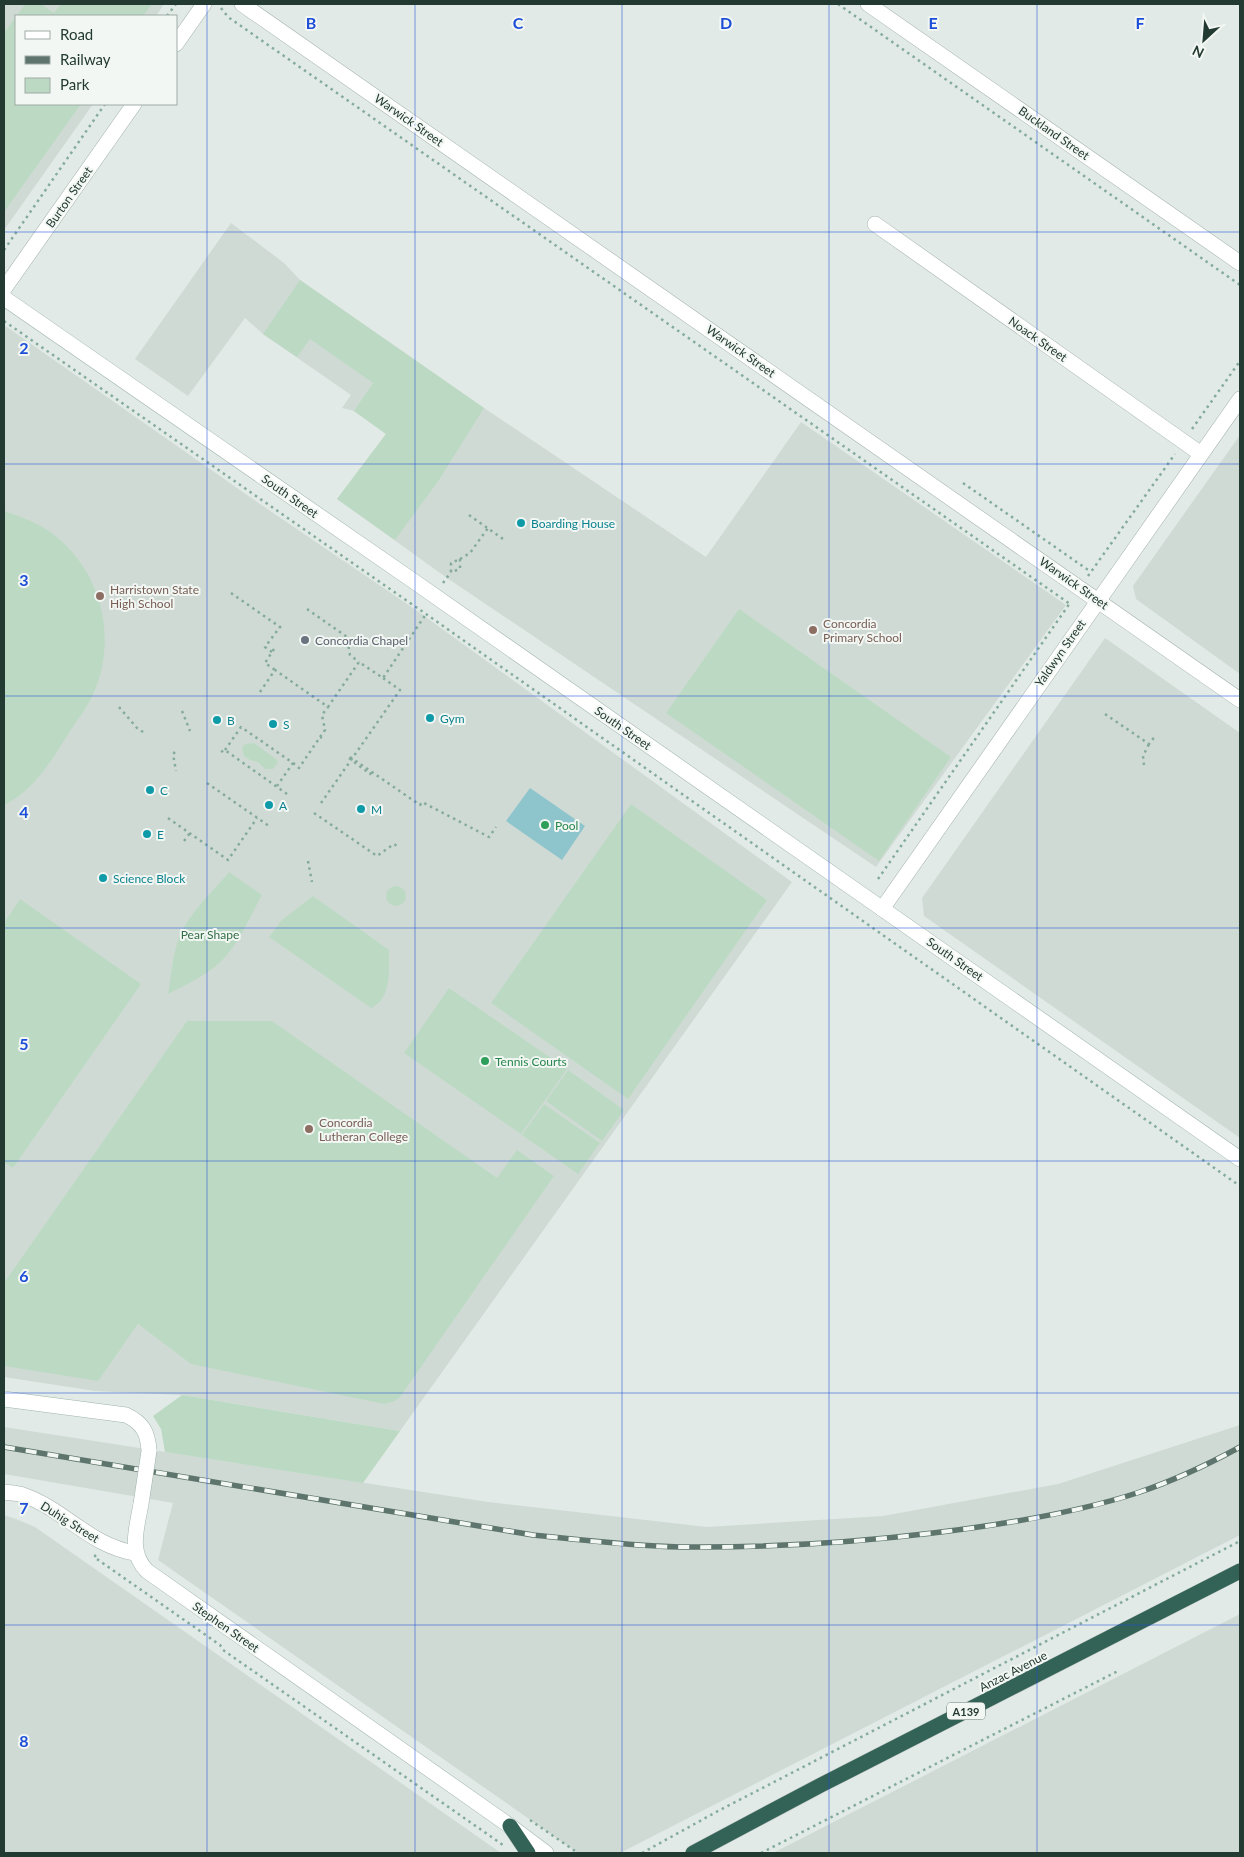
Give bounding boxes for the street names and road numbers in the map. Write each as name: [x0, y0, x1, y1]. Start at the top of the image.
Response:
street label: Warwick Street: [372, 91, 447, 150]
street label: Buckland Street: [1016, 103, 1093, 163]
street label: Burton Street: [42, 163, 96, 230]
street label: Noack Street: [1006, 313, 1071, 365]
street label: Warwick Street: [704, 322, 779, 381]
street label: South Street: [259, 471, 322, 521]
street label: Warwick Street: [1037, 554, 1112, 613]
street label: Yaldwyn Street: [1031, 616, 1089, 690]
street label: South Street: [592, 703, 655, 753]
street label: South Street: [924, 934, 987, 984]
street label: Duhig Street: [38, 1498, 103, 1546]
street label: Stephen Street: [190, 1598, 263, 1656]
street label: Anzac Avenue: [976, 1647, 1050, 1695]
road number: A139: [947, 1702, 985, 1720]

